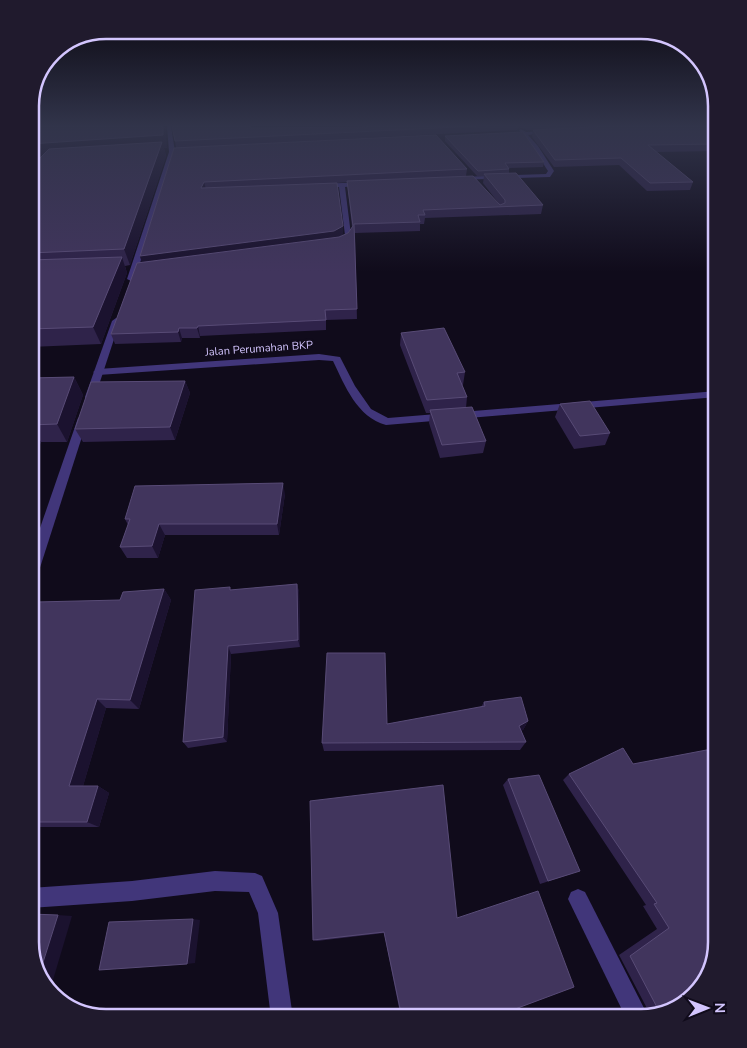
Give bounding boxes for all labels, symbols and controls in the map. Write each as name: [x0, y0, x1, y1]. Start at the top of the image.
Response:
street label: Jalan Perumahan BKP: [204, 337, 313, 360]
north arrow: [682, 983, 732, 1033]
text: N: [710, 1002, 729, 1013]

